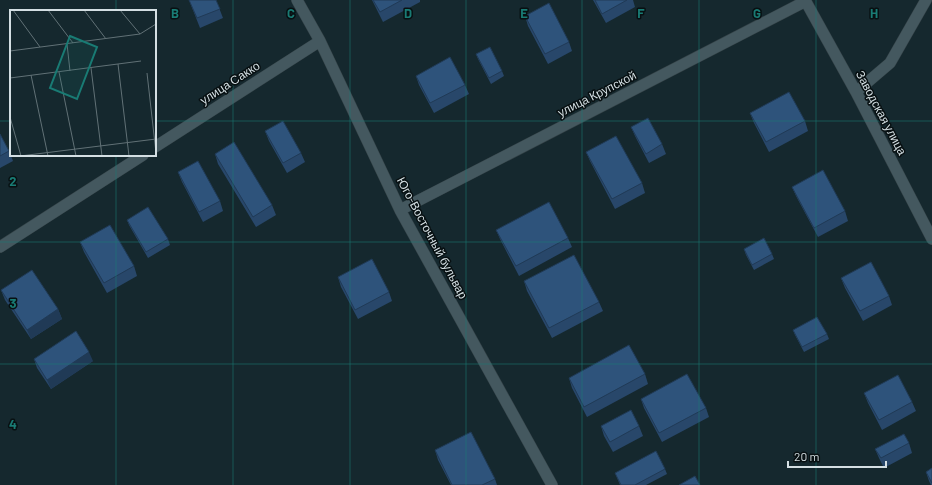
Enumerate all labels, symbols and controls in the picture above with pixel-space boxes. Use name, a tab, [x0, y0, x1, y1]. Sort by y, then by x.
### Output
text: B	[171, 5, 179, 21]
text: C	[287, 5, 295, 21]
text: D	[404, 5, 412, 21]
text: E	[520, 5, 528, 21]
text: F	[637, 5, 645, 21]
text: G	[753, 5, 761, 21]
text: H	[870, 5, 878, 21]
inset map	[10, 10, 156, 156]
street label: улица Сакко	[197, 58, 263, 107]
street label: улица Крупской	[555, 67, 639, 120]
street label: Заводская улица	[853, 68, 910, 158]
text: 2	[9, 173, 17, 189]
street label: Юго-Восточный бульвар	[394, 174, 471, 302]
text: 3	[9, 295, 17, 311]
text: 4	[9, 416, 17, 432]
scale bar	[788, 443, 886, 469]
text: 20 m	[794, 449, 820, 463]

